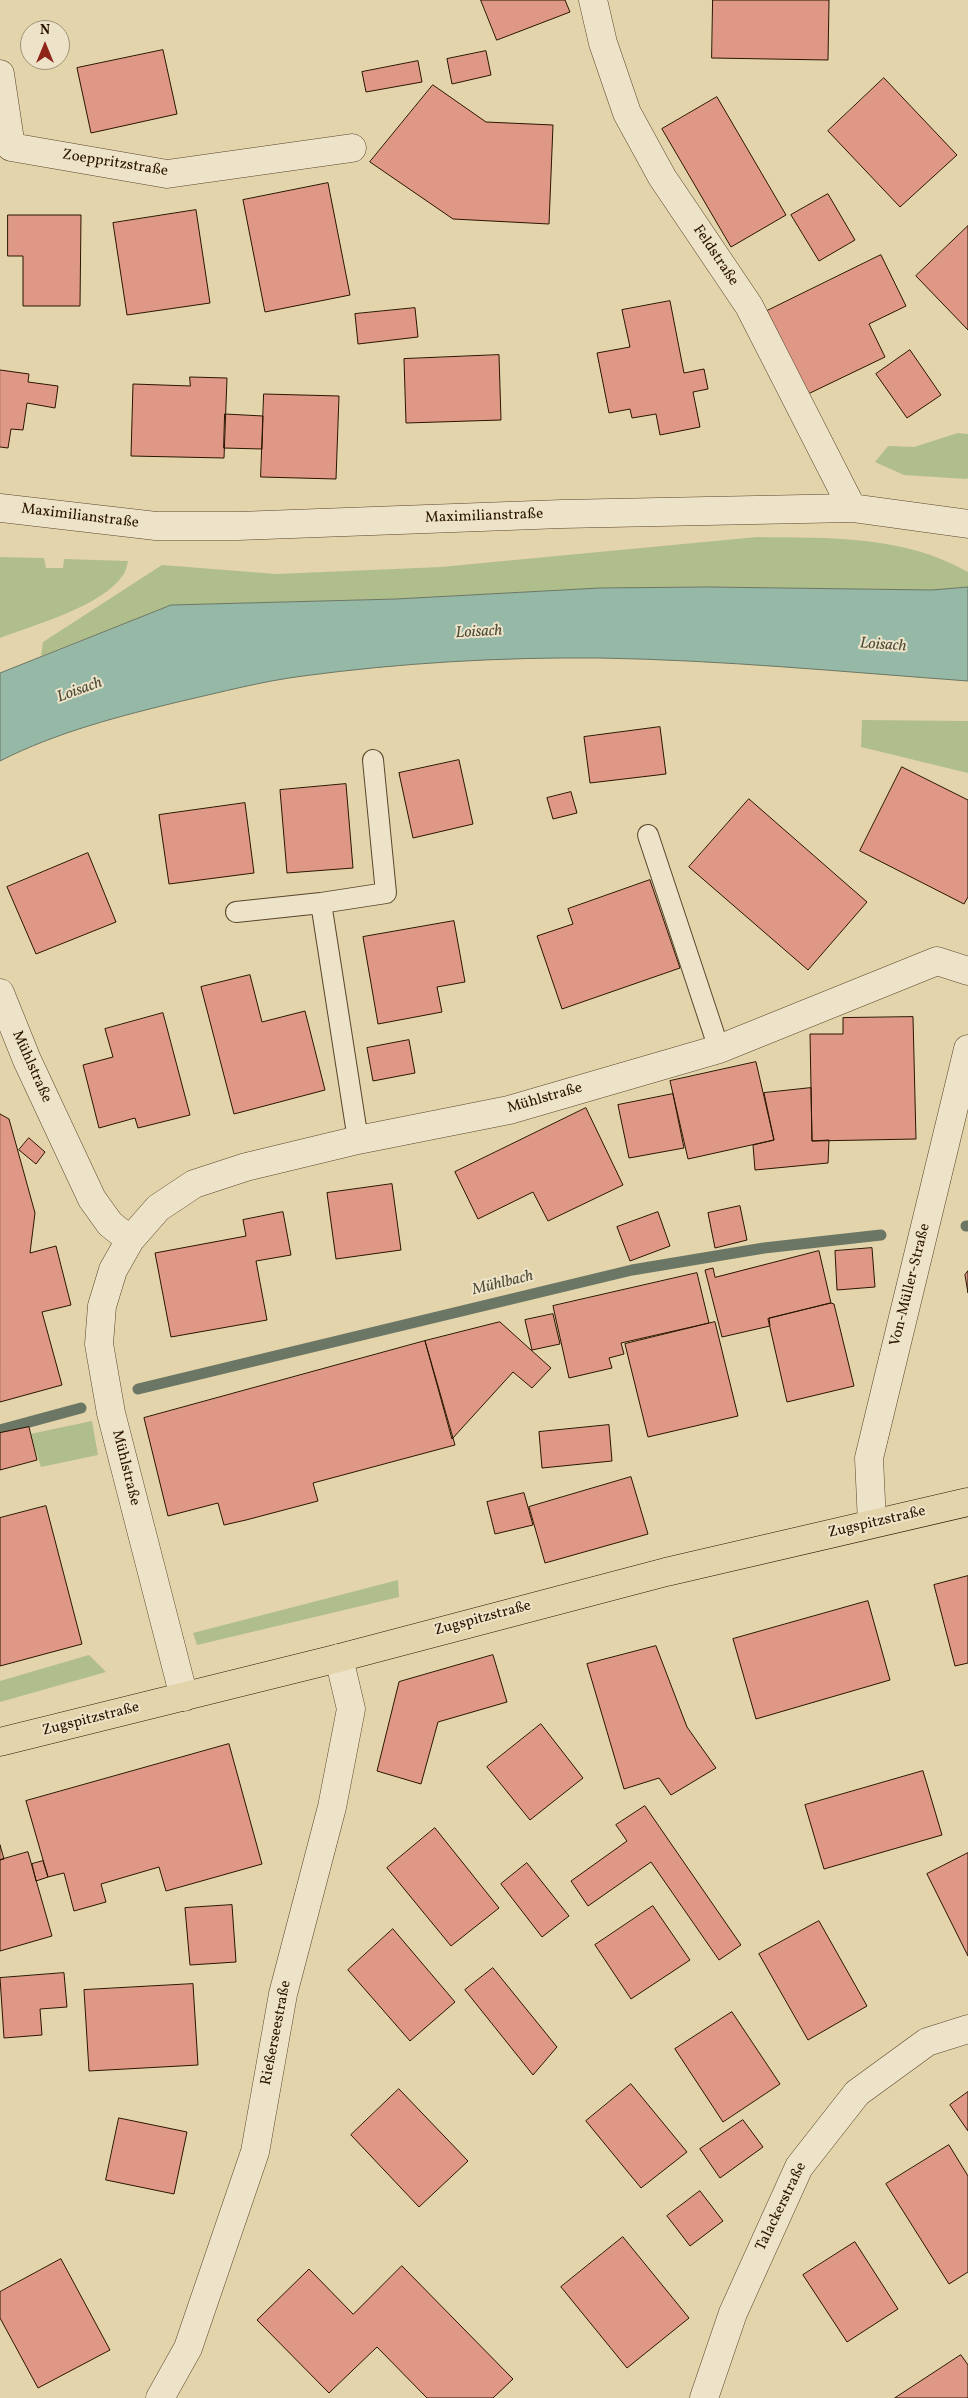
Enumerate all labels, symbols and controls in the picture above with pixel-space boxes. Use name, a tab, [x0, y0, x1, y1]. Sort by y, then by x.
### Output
north arrow	[20, 20, 70, 70]
text: N	[40, 21, 50, 40]
street label: Zoeppritzstraße	[61, 147, 169, 181]
street label: Feldstraße	[688, 222, 742, 290]
street label: Maximilianstraße	[20, 501, 140, 533]
street label: Maximilianstraße	[425, 506, 543, 528]
water label: Loisach	[455, 622, 503, 644]
water label: Loisach	[859, 635, 907, 657]
water label: Loisach	[55, 674, 105, 708]
street label: Mühlstraße	[7, 1028, 55, 1106]
street label: Mühlstraße	[505, 1080, 585, 1118]
street label: Von-Müller-Straße	[887, 1222, 935, 1348]
water label: Mühlbach	[471, 1267, 535, 1301]
street label: Mühlstraße	[107, 1428, 143, 1508]
street label: Zugspitzstraße	[827, 1503, 927, 1543]
street label: Zugspitzstraße	[433, 1597, 533, 1641]
street label: Zugspitzstraße	[41, 1699, 141, 1741]
street label: Rießerseestraße	[258, 1979, 296, 2087]
street label: Talackerstraße	[753, 2160, 811, 2254]

